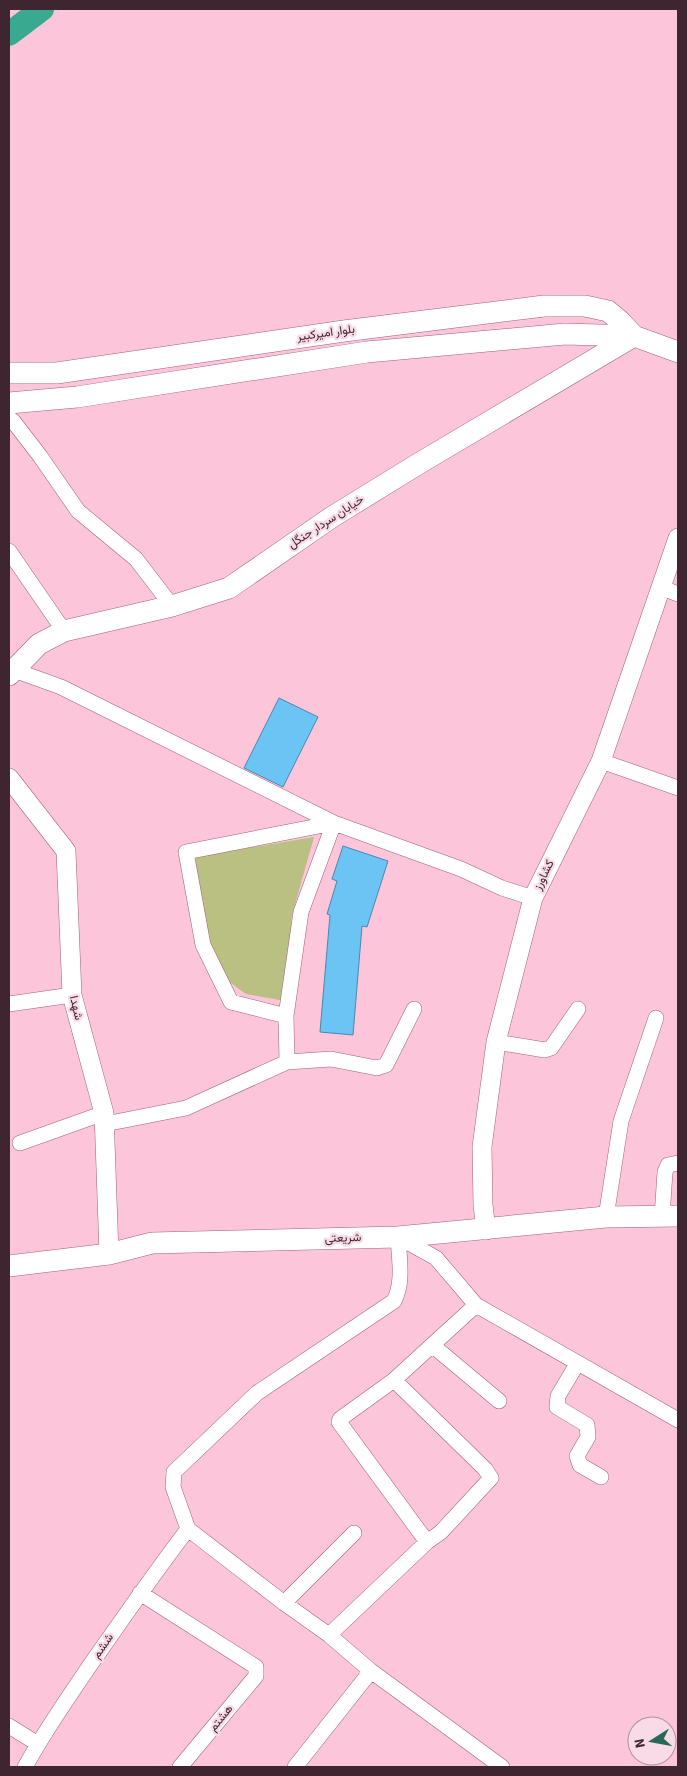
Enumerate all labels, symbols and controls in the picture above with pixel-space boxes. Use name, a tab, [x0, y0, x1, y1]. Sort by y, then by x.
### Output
street label: بلوار امیرکبیر	[295, 321, 356, 346]
street label: خیابان سردار جنگل	[285, 491, 367, 553]
street label: کشاورز	[529, 857, 559, 894]
street label: شهدا	[65, 994, 87, 1022]
street label: شریعتی	[324, 1229, 362, 1247]
street label: ششم	[88, 1630, 118, 1662]
street label: هشتم	[205, 1701, 237, 1735]
north arrow	[627, 1716, 677, 1766]
text: N	[630, 1737, 651, 1750]

